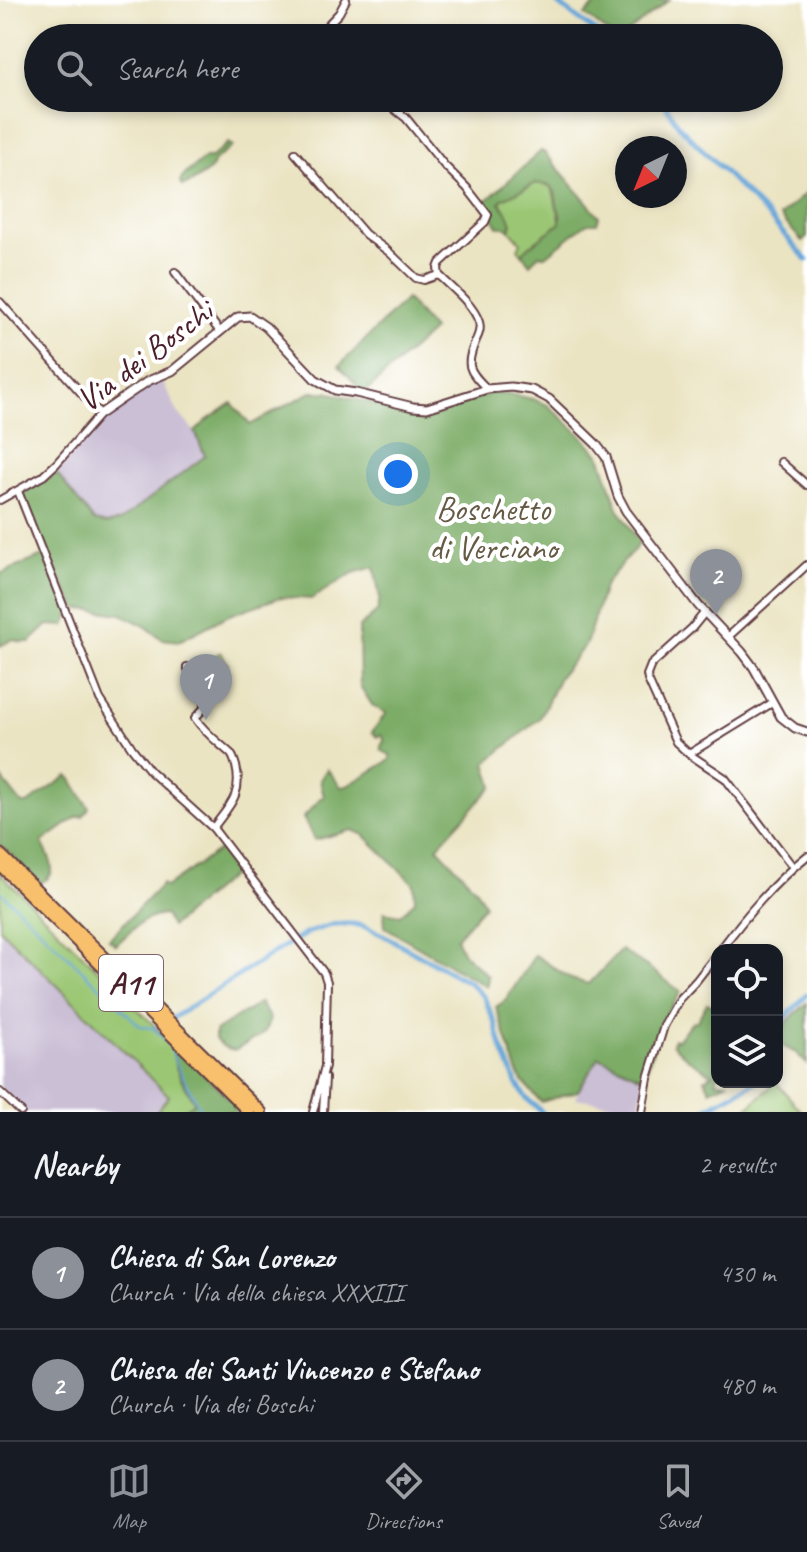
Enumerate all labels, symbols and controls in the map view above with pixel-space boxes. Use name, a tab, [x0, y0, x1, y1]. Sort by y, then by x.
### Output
search box	[24, 24, 783, 112]
icon: search	[52, 46, 96, 90]
text: Search here	[116, 49, 238, 87]
north arrow	[615, 136, 687, 208]
street label: Via dei Boschi	[67, 287, 225, 421]
your location	[378, 454, 418, 494]
park label: Boschetto di Verciano	[429, 487, 561, 569]
pin: 2	[690, 549, 742, 615]
pin: 1	[180, 654, 232, 720]
map controls	[711, 944, 783, 1088]
button: locate	[711, 944, 783, 1016]
road number: A11	[99, 955, 163, 1011]
button: layers	[711, 1016, 783, 1088]
text: Nearby	[32, 1143, 118, 1186]
text: 2 results	[699, 1148, 775, 1181]
text: Chiesa di San Lorenzo	[108, 1238, 335, 1276]
text: 1	[52, 1257, 64, 1290]
text: 430 m	[719, 1257, 775, 1290]
text: Church · Via della chiesa XXXIII	[108, 1276, 403, 1309]
text: Chiesa dei Santi Vincenzo e Stefano	[108, 1350, 479, 1388]
text: 2	[52, 1369, 64, 1402]
text: 480 m	[719, 1369, 775, 1402]
text: Church · Via dei Boschi	[108, 1388, 313, 1421]
tab: Map	[107, 1459, 151, 1535]
tab: Directions	[365, 1459, 442, 1535]
tab: Saved	[656, 1459, 700, 1535]

